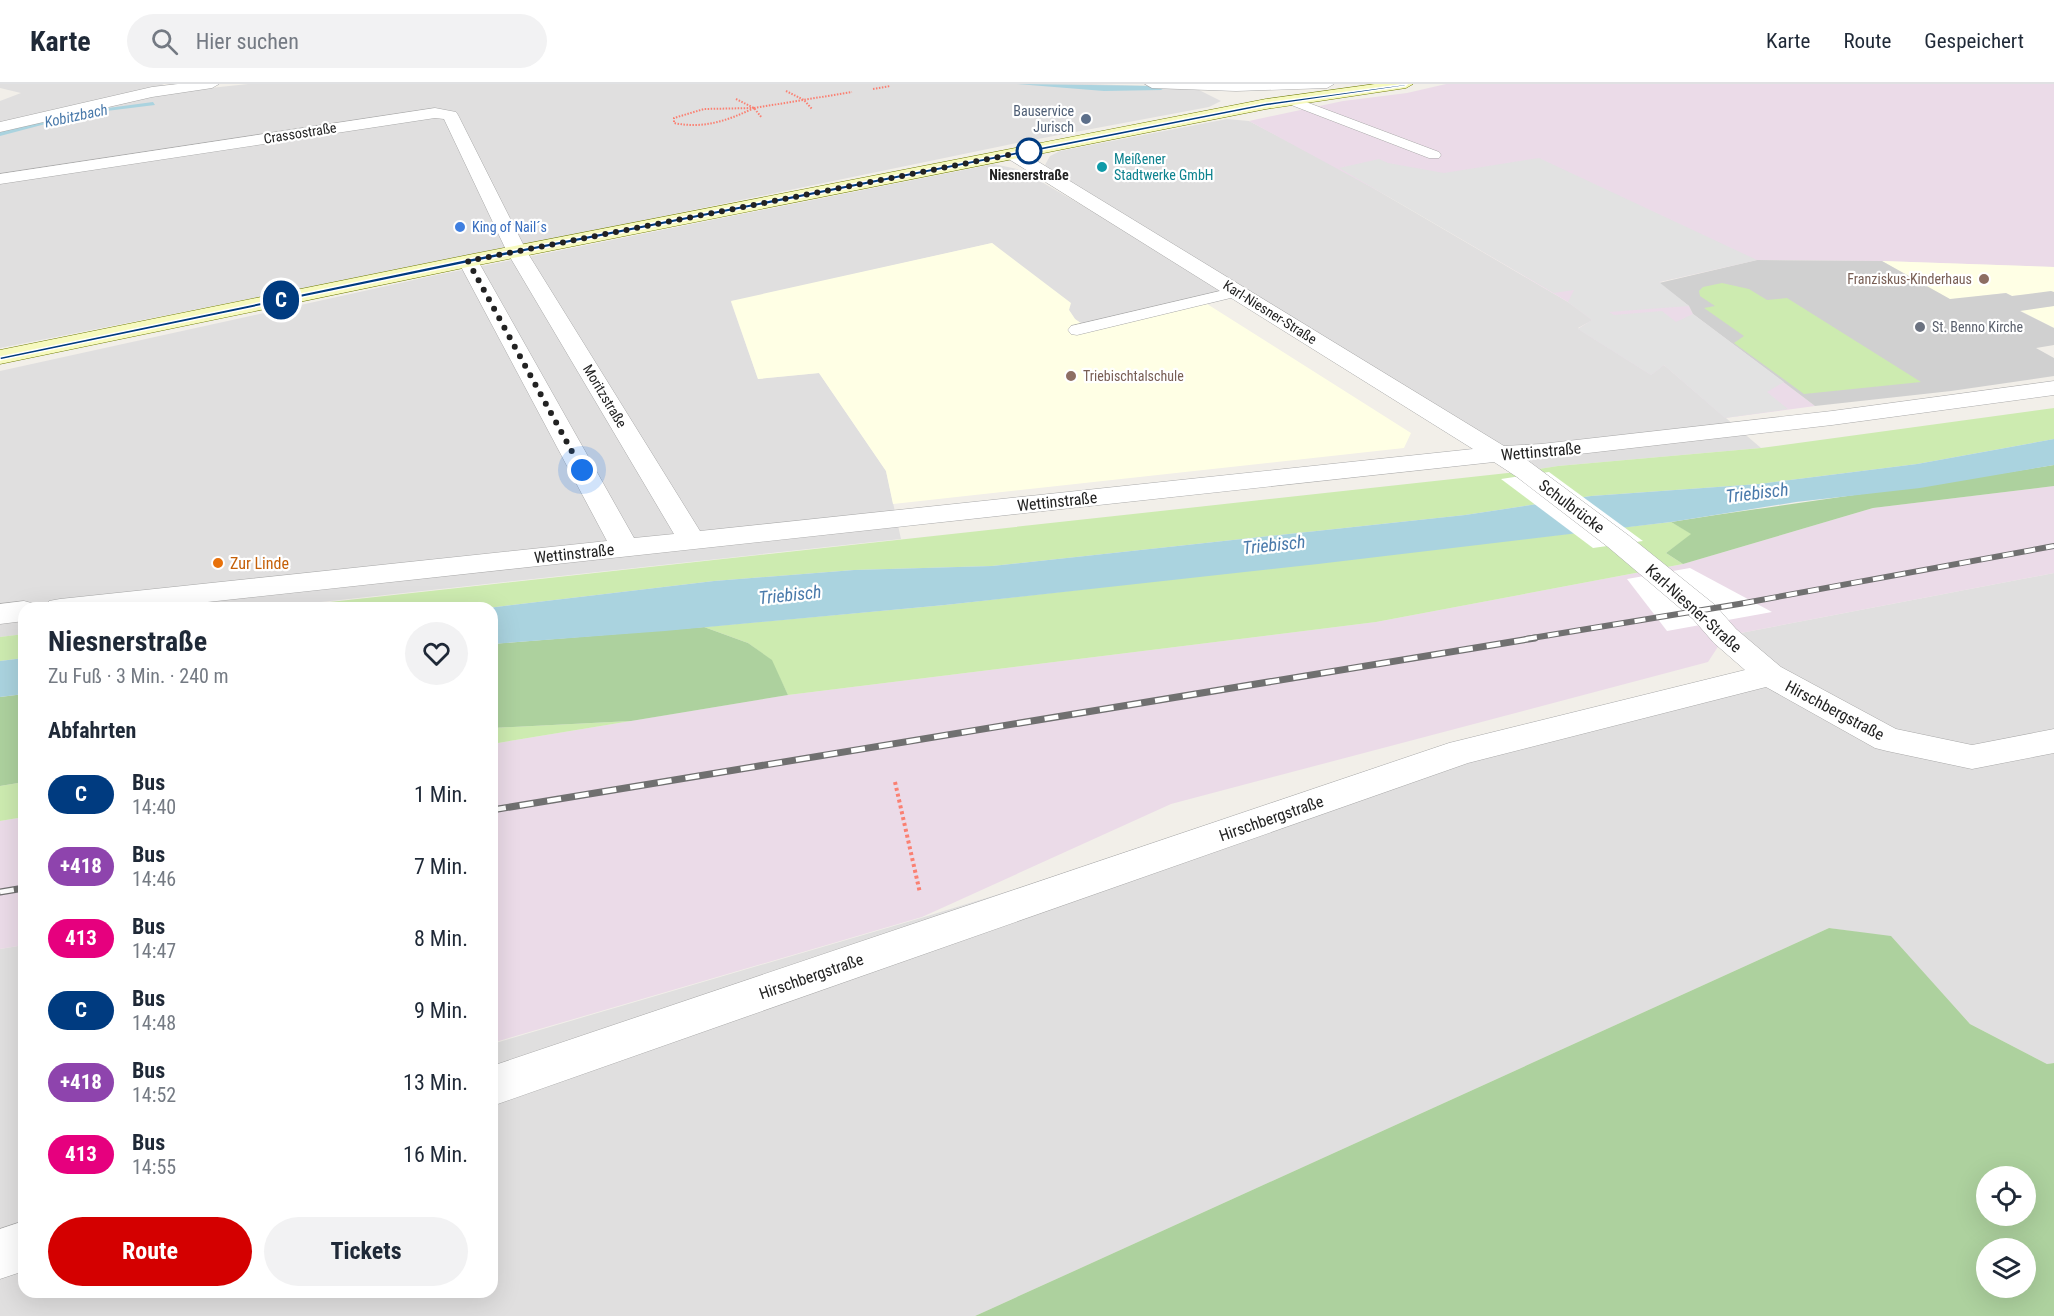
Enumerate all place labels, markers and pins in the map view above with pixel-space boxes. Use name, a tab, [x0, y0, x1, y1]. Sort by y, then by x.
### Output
place label: Bauservice Jurisch	[1013, 103, 1074, 135]
marker: Bauservice Jurisch	[1079, 112, 1093, 126]
marker: Niesnerstraße	[1016, 138, 1042, 164]
place label: Meißener Stadtwerke GmbH	[1114, 151, 1213, 183]
marker: Meißener Stadtwerke GmbH	[1095, 160, 1109, 174]
place label: Niesnerstraße	[989, 167, 1069, 183]
place label: King of Nail´s	[472, 219, 547, 235]
marker: King of Nail´s	[453, 220, 467, 234]
place label: Franziskus-Kinderhaus	[1847, 271, 1972, 287]
marker: Franziskus-Kinderhaus	[1977, 272, 1991, 286]
place label: St. Benno Kirche	[1932, 319, 2024, 335]
marker: St. Benno Kirche	[1913, 320, 1927, 334]
place label: Triebischtalschule	[1083, 368, 1184, 384]
marker: Triebischtalschule	[1064, 369, 1078, 383]
place label: Zur Linde	[230, 554, 289, 573]
marker: Zur Linde	[211, 556, 225, 570]

